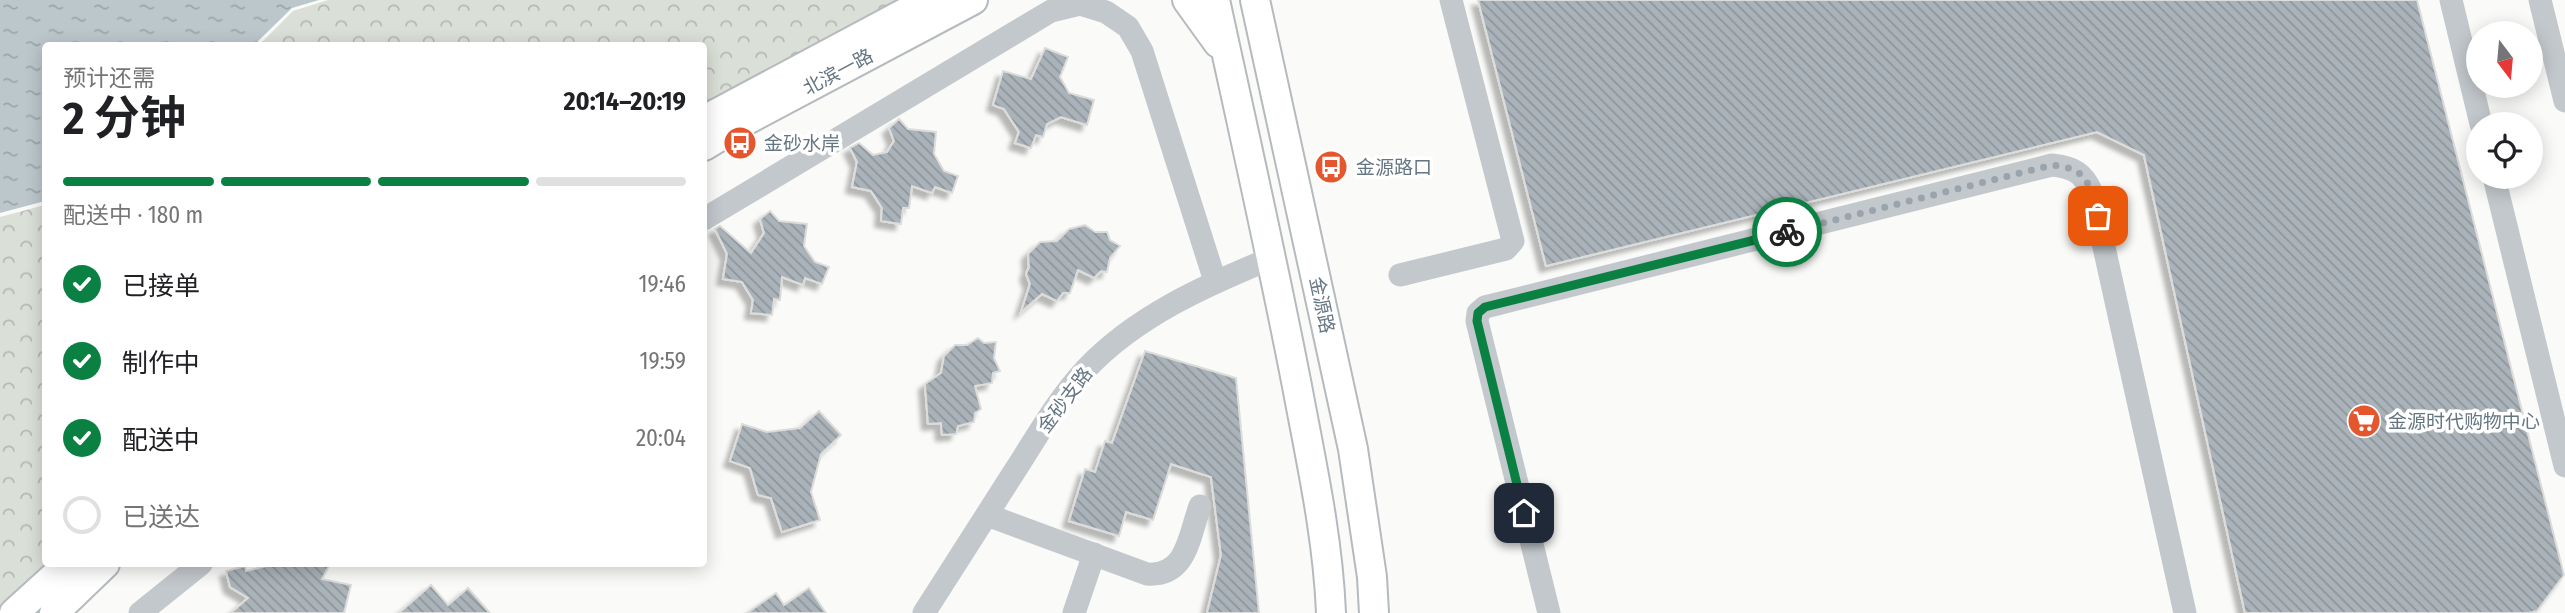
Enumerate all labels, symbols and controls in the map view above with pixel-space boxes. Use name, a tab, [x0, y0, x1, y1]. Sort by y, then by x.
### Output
north arrow	[2466, 21, 2543, 98]
map controls	[2466, 21, 2543, 189]
street label: 北滨一路	[799, 44, 877, 100]
text: 预计还需	[63, 64, 155, 92]
text: 20:14–20:19	[563, 86, 686, 117]
text: 2 分钟	[63, 91, 186, 146]
button: locate	[2466, 112, 2543, 189]
bus stop icon: 金砂水岸	[721, 124, 759, 162]
place label: 金砂水岸	[764, 132, 840, 155]
bus stop icon: 金源路口	[1312, 148, 1350, 186]
place label: 金源路口	[1356, 156, 1432, 179]
pin	[2068, 186, 2128, 246]
courier	[1752, 197, 1822, 267]
icon: bag	[2079, 197, 2117, 235]
text: 配送中 · 180 m	[63, 201, 203, 229]
icon: bike	[1768, 213, 1806, 251]
icon: check	[63, 265, 101, 303]
text: 19:46	[639, 270, 686, 298]
text: 已接单	[122, 271, 200, 302]
street label: 金源路	[1305, 275, 1339, 335]
icon: check	[63, 342, 101, 380]
text: 19:59	[639, 347, 686, 375]
text: 制作中	[122, 348, 200, 379]
street label: 金砂支路	[1033, 363, 1097, 437]
supermarket icon: 金源时代购物中心	[2345, 402, 2383, 440]
place label: 金源时代购物中心	[2388, 410, 2540, 433]
icon: check	[63, 419, 101, 457]
text: 20:04	[636, 424, 686, 452]
text: 配送中	[122, 425, 200, 456]
pin	[1494, 483, 1554, 543]
icon: home	[1505, 494, 1543, 532]
text: 已送达	[122, 502, 200, 533]

